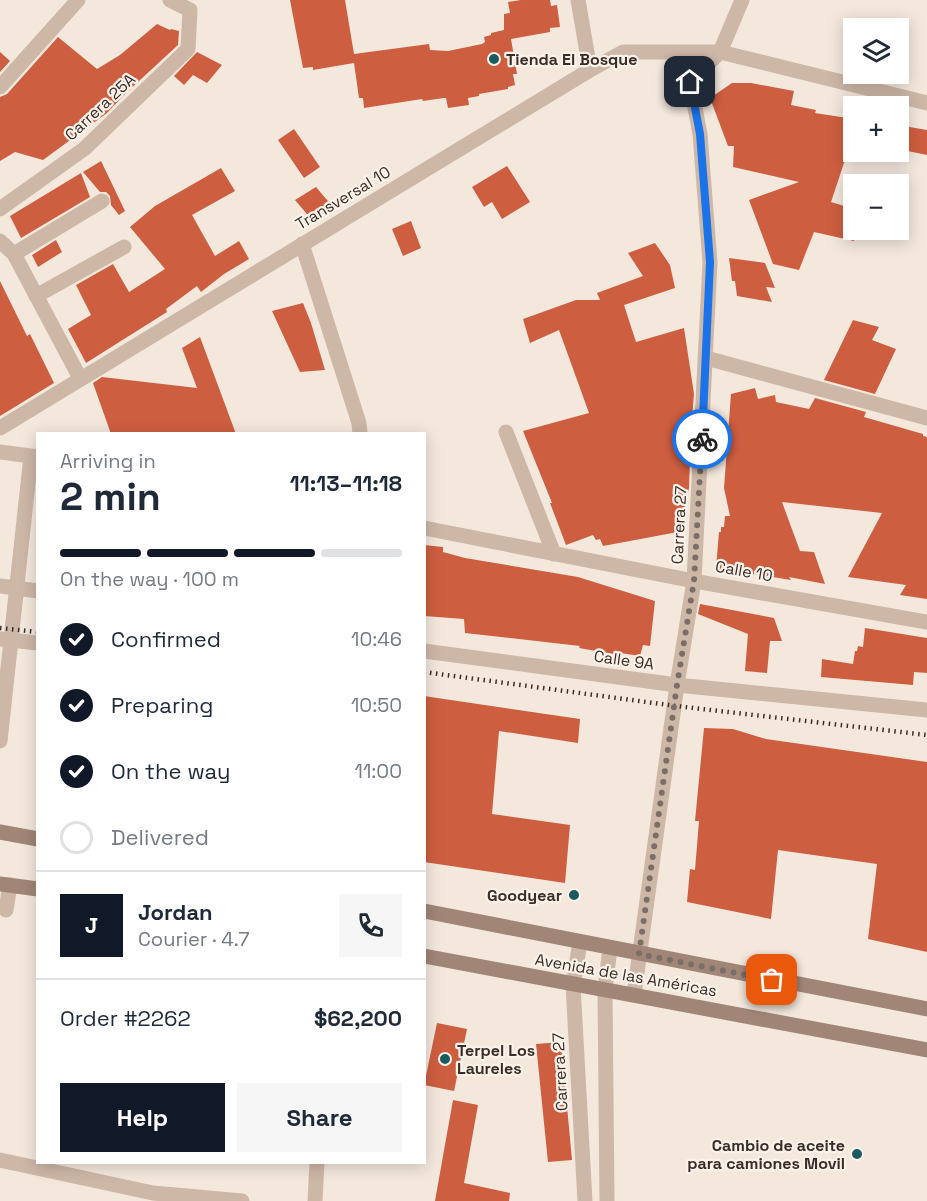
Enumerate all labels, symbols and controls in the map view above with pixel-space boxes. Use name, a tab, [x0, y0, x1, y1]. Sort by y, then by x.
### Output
map controls	[843, 18, 909, 240]
button: layers	[843, 18, 909, 84]
place label: Tienda El Bosque	[506, 49, 637, 70]
marker: Tienda El Bosque	[487, 52, 501, 66]
pin	[664, 56, 715, 107]
icon: home	[673, 65, 706, 98]
street label: Carrera 25A	[60, 69, 140, 145]
button: +	[843, 96, 909, 162]
street label: Transversal 10	[292, 161, 394, 235]
button: −	[843, 174, 909, 240]
courier	[672, 409, 732, 469]
icon: bike	[686, 423, 719, 456]
text: Arriving in	[60, 448, 156, 474]
text: 11:13–11:18	[290, 469, 402, 497]
text: 2 min	[60, 472, 161, 521]
street label: Carrera 27	[666, 485, 692, 565]
street label: Calle 10	[714, 556, 774, 586]
text: On the way · 100 m	[60, 566, 239, 592]
icon: check	[60, 623, 93, 656]
text: Confirmed	[111, 625, 221, 653]
text: 10:46	[351, 626, 402, 652]
street label: Calle 9A	[592, 645, 656, 675]
icon: check	[60, 689, 93, 722]
text: Preparing	[111, 691, 213, 719]
text: 10:50	[351, 692, 402, 718]
icon: check	[60, 755, 93, 788]
text: On the way	[111, 757, 230, 785]
text: 11:00	[355, 758, 402, 784]
text: Delivered	[111, 823, 209, 851]
place label: Goodyear	[487, 885, 562, 906]
marker: Goodyear	[567, 888, 581, 902]
button: phone	[339, 894, 402, 957]
text: Jordan	[138, 898, 213, 926]
text: J	[85, 911, 98, 939]
text: Courier · 4.7	[138, 926, 249, 952]
street label: Avenida de las Américas	[533, 949, 719, 1001]
pin	[746, 954, 797, 1005]
icon: bag	[755, 963, 788, 996]
text: Order #2262	[60, 1004, 191, 1032]
text: $62,200	[314, 1004, 402, 1032]
street label: Carrera 27	[547, 1032, 573, 1112]
place label: Terpel Los Laureles	[457, 1040, 535, 1079]
marker: Terpel Los Laureles	[438, 1052, 452, 1066]
button: Help	[60, 1083, 225, 1152]
button: Share	[237, 1083, 402, 1152]
place label: Cambio de aceite para camiones Movil	[687, 1135, 845, 1174]
marker: Cambio de aceite para camiones Movil	[850, 1147, 864, 1161]

